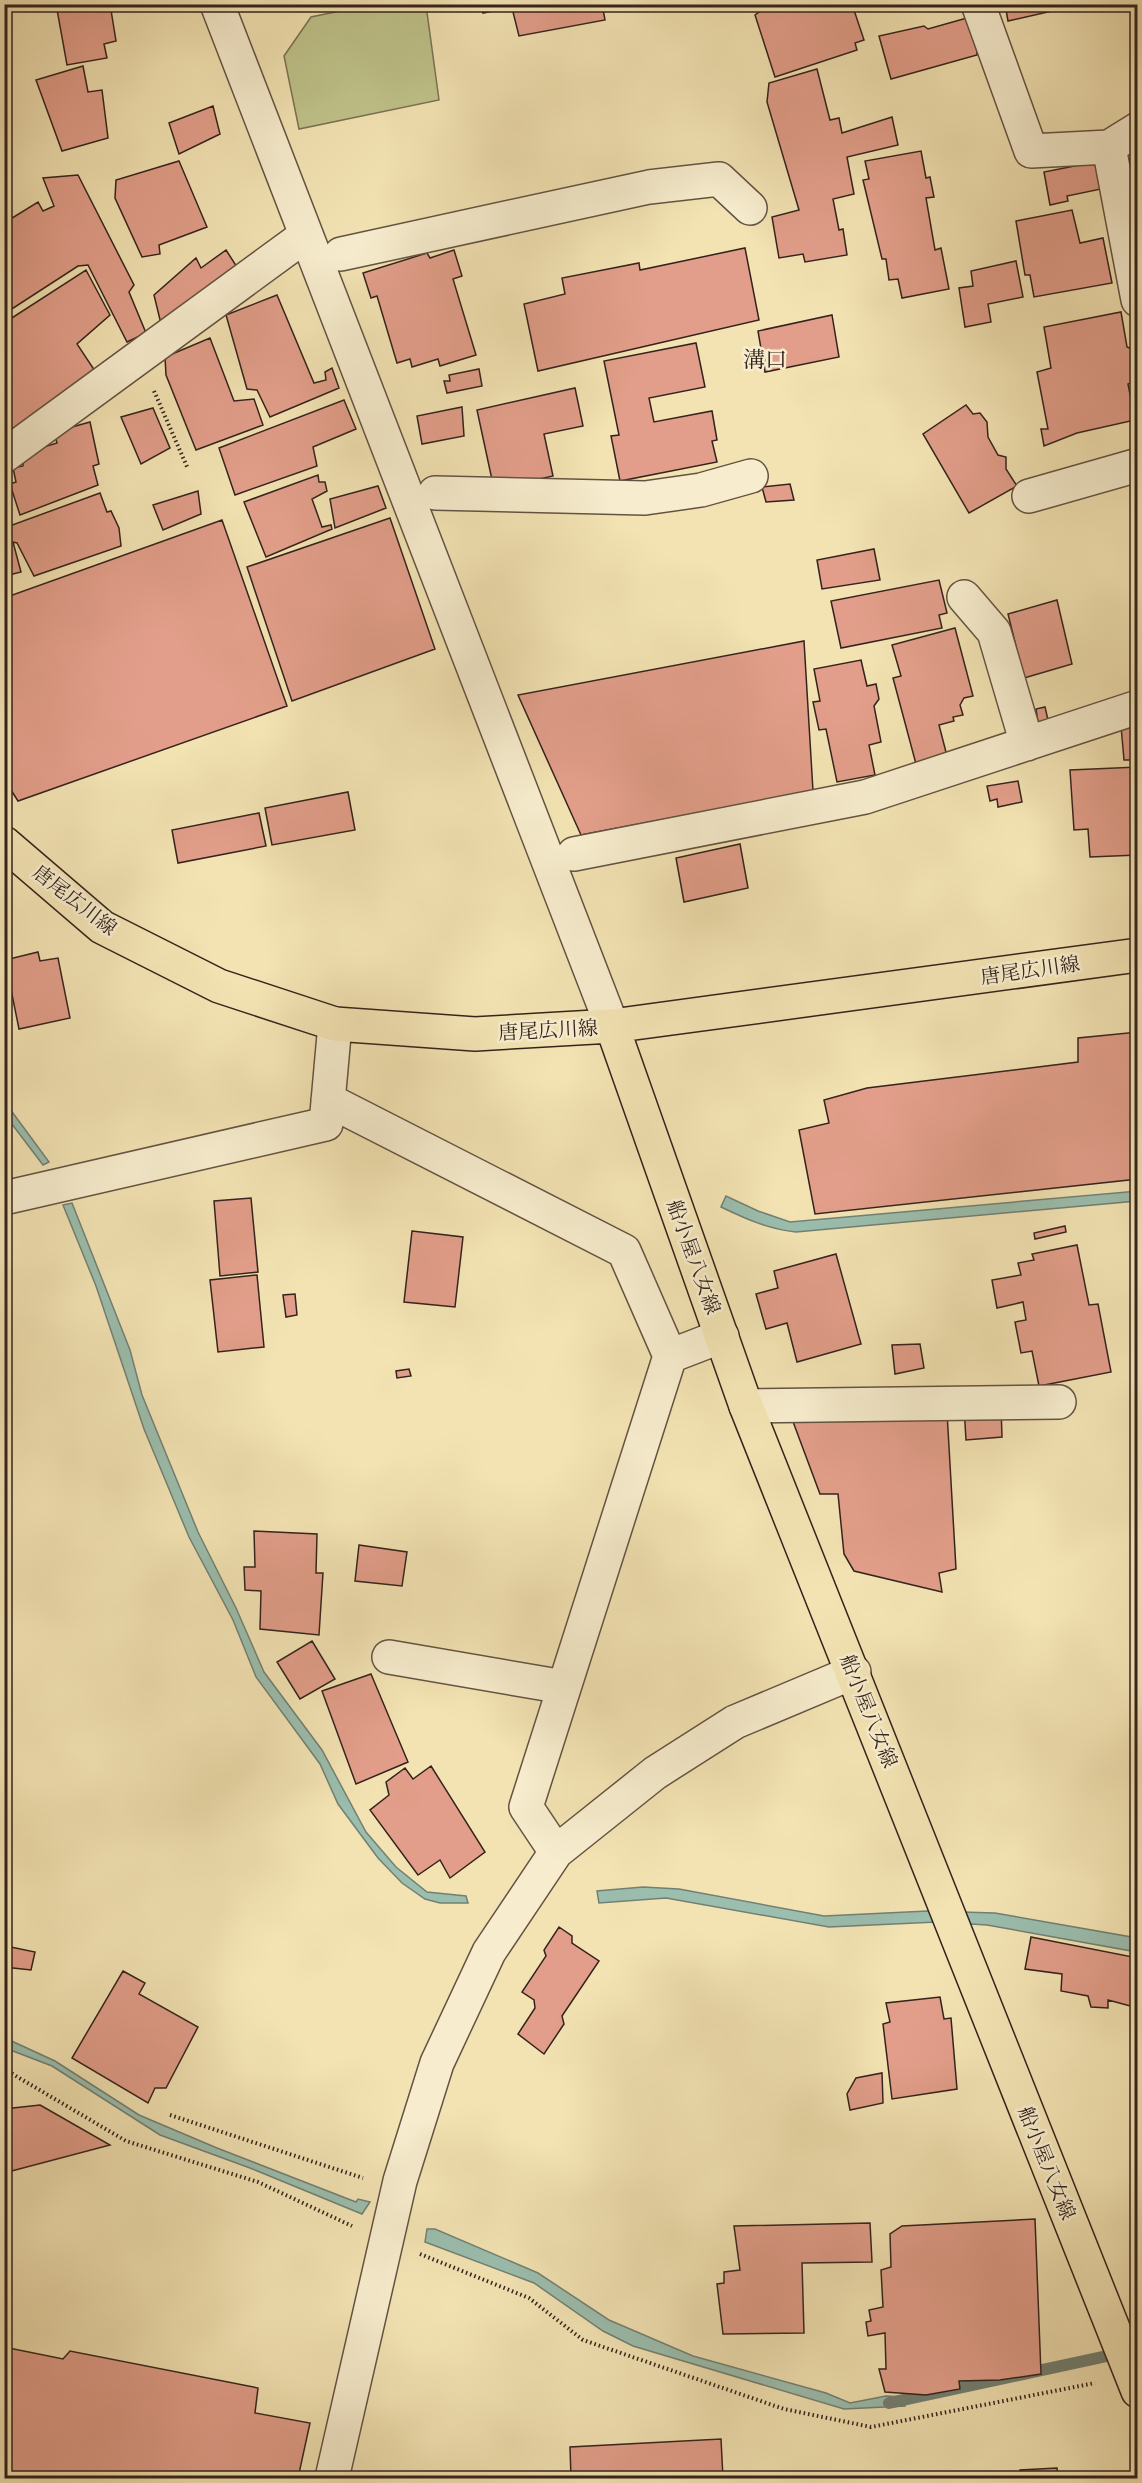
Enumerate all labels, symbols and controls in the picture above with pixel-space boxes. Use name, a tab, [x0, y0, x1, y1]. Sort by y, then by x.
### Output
district label: 溝口	[743, 346, 787, 374]
street label: 唐尾広川線	[28, 860, 122, 941]
street label: 唐尾広川線	[979, 951, 1081, 990]
street label: 唐尾広川線	[497, 1015, 599, 1046]
street label: 船小屋八女線	[661, 1197, 726, 1318]
street label: 船小屋八女線	[834, 1651, 903, 1772]
street label: 船小屋八女線	[1012, 2103, 1081, 2224]

